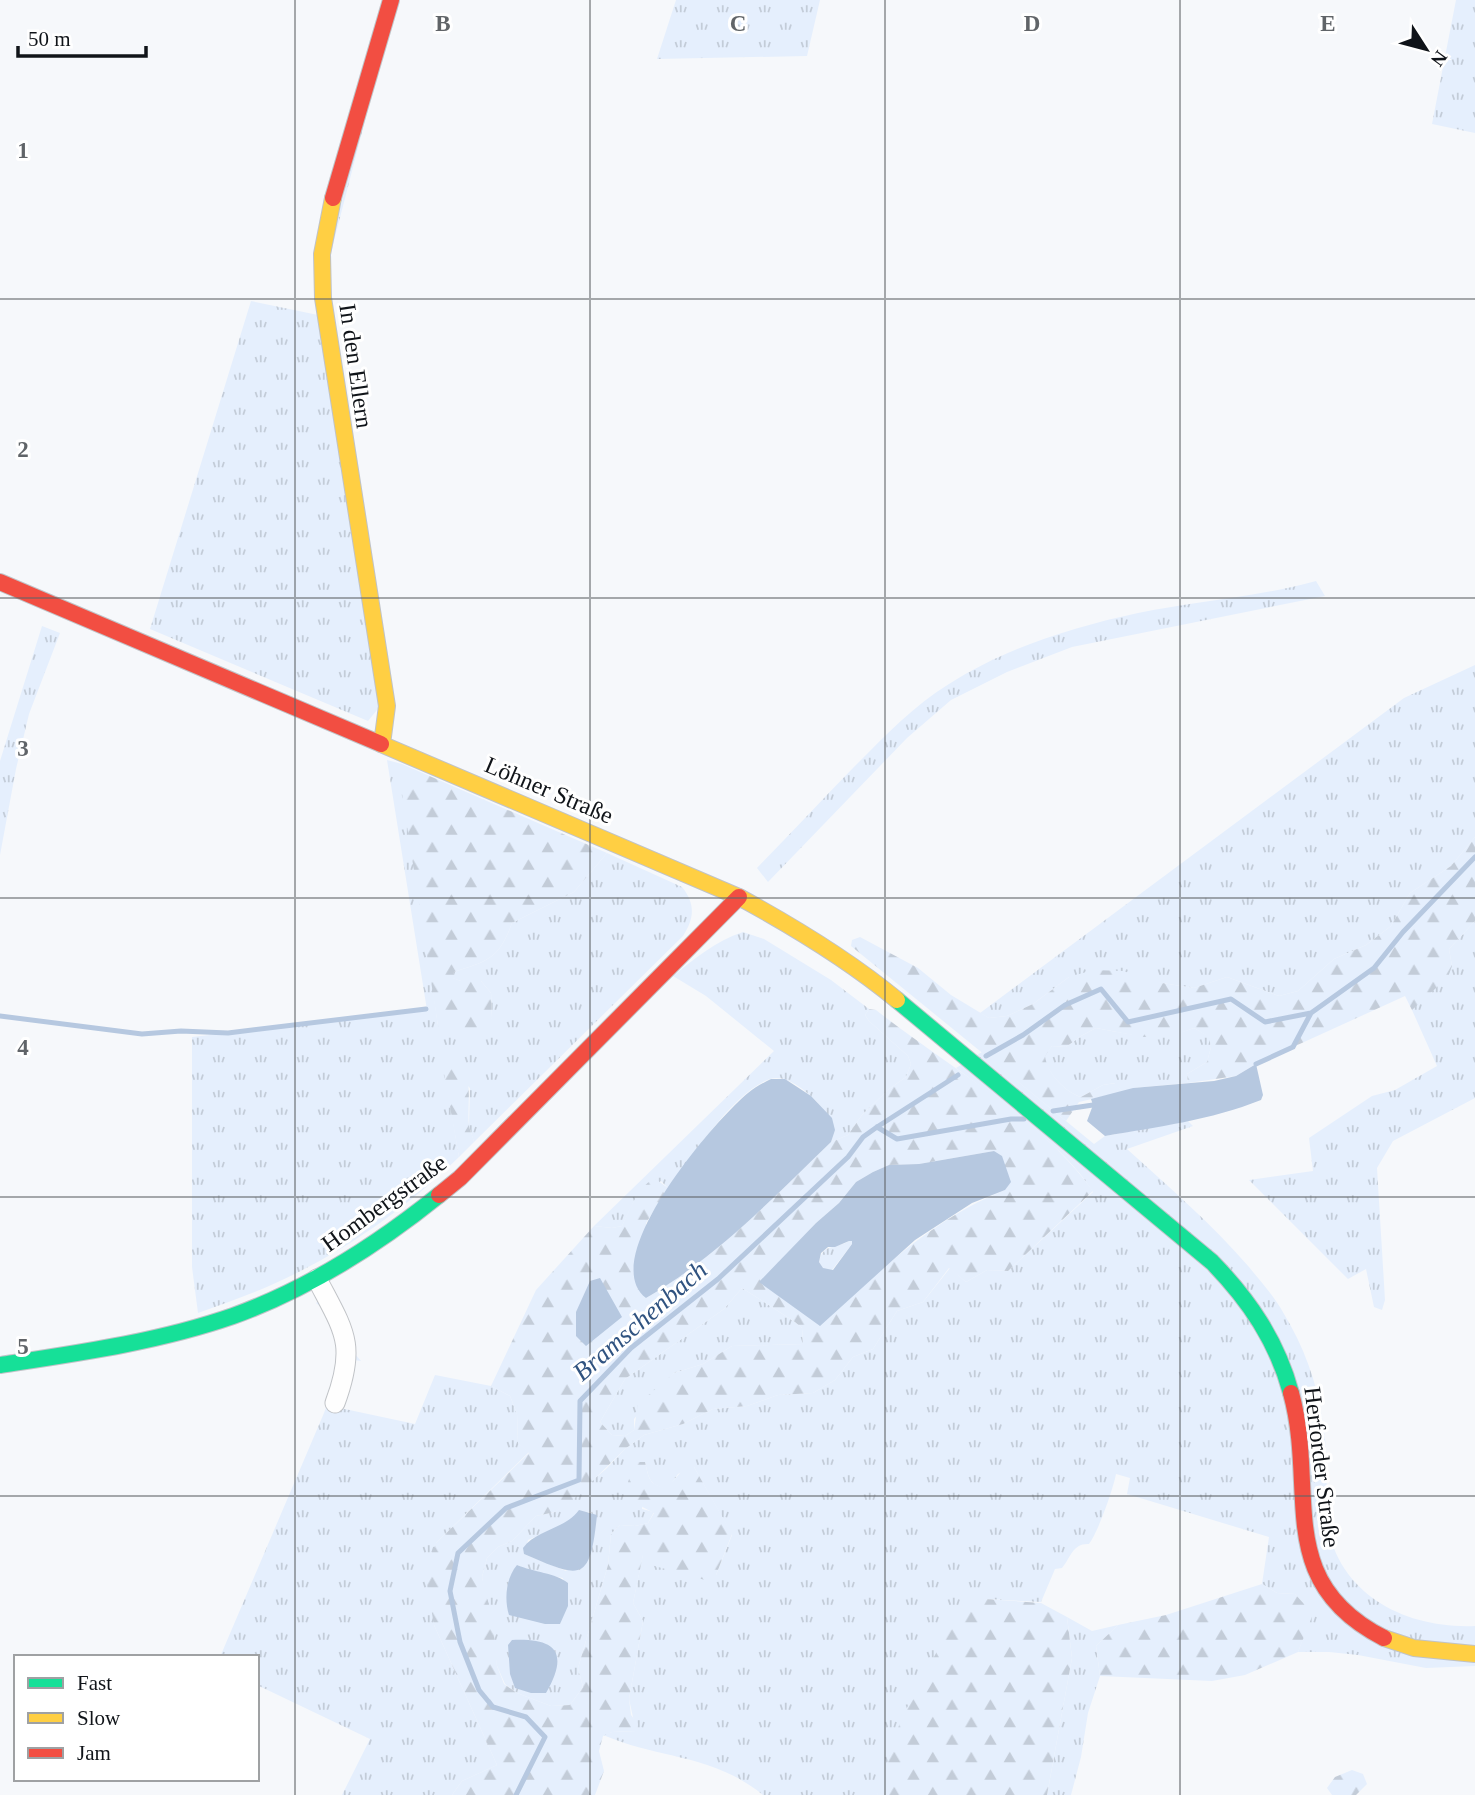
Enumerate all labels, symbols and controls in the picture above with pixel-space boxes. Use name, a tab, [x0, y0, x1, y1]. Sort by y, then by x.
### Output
text: B	[435, 11, 451, 36]
text: C	[730, 11, 746, 36]
text: D	[1024, 11, 1040, 36]
text: E	[1320, 11, 1336, 36]
scale bar	[18, 14, 145, 58]
north arrow	[1391, 14, 1461, 84]
text: 50 m	[28, 27, 71, 51]
text: N	[1427, 47, 1452, 71]
text: 1	[17, 138, 29, 163]
street label: In den Ellern	[334, 302, 378, 430]
text: 2	[17, 437, 29, 462]
text: 3	[17, 736, 29, 761]
street label: Löhner Straße	[481, 751, 617, 829]
text: 4	[17, 1035, 29, 1060]
street label: Hombergstraße	[317, 1149, 451, 1257]
water label: Bramschenbach	[567, 1255, 713, 1387]
text: 5	[17, 1334, 29, 1359]
street label: Herforder Straße	[1299, 1385, 1345, 1549]
legend	[14, 1655, 259, 1781]
text: Fast	[77, 1671, 112, 1695]
text: Slow	[77, 1706, 121, 1730]
text: Jam	[77, 1741, 111, 1765]

